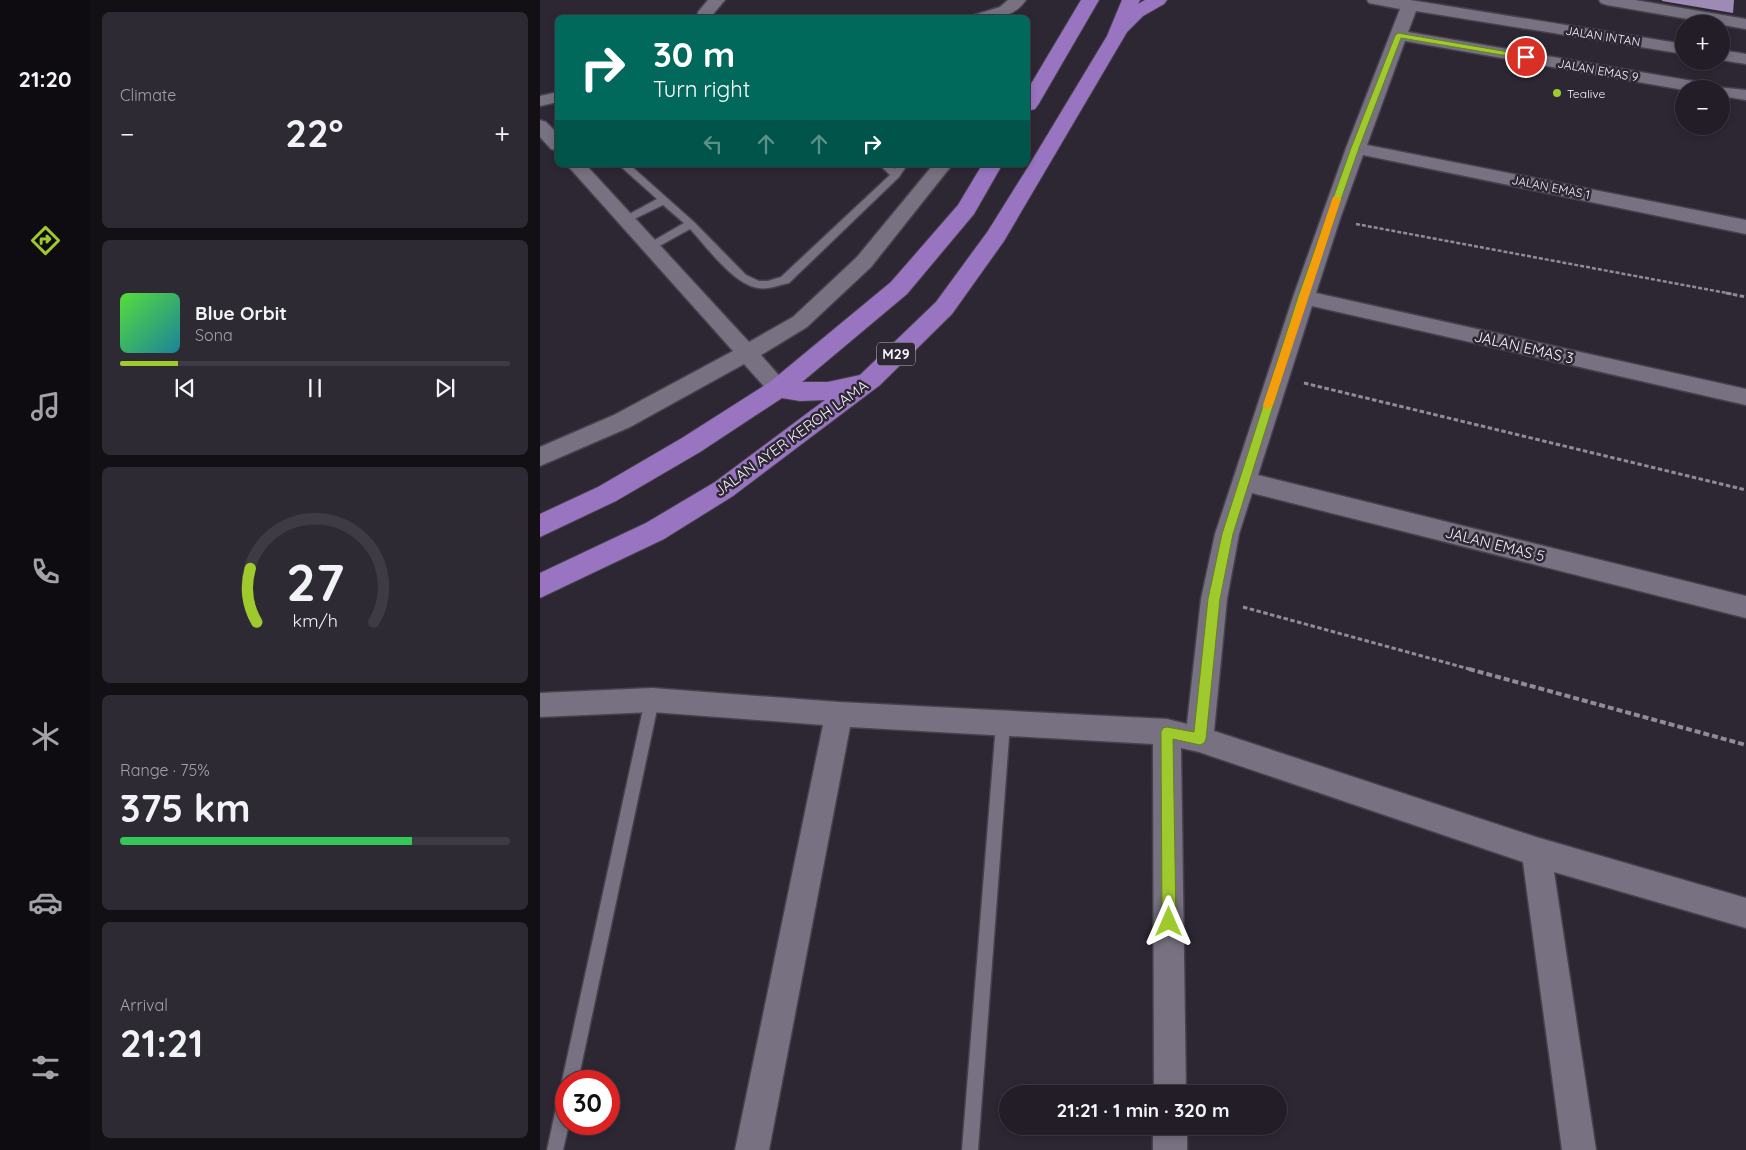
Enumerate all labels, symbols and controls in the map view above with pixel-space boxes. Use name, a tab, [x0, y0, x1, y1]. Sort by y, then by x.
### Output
map controls	[1675, 15, 1730, 135]
button: +	[1675, 15, 1730, 70]
street label: JALAN INTAN	[1565, 23, 1641, 49]
text: 30 m	[653, 32, 735, 76]
icon: right	[570, 35, 635, 100]
pin	[1505, 36, 1547, 78]
icon: arrive	[1512, 43, 1540, 71]
street label: JALAN EMAS 9	[1556, 56, 1640, 85]
text: 21:20	[18, 65, 72, 93]
text: Turn right	[653, 75, 750, 103]
button: −	[1675, 80, 1730, 135]
text: Climate	[120, 85, 176, 105]
place label: Tealive	[1567, 86, 1606, 101]
marker: Tealive	[1551, 87, 1563, 99]
text: 22°	[285, 109, 343, 157]
text: −	[120, 116, 135, 151]
text: +	[494, 116, 510, 151]
icon: left	[699, 130, 727, 158]
icon: ahead	[752, 130, 780, 158]
icon: ahead	[805, 130, 833, 158]
icon: right	[858, 130, 886, 158]
street label: JALAN EMAS 1	[1511, 172, 1591, 202]
icon: directions	[28, 223, 63, 258]
text: Blue Orbit	[195, 301, 287, 325]
text: Sona	[195, 325, 233, 345]
street label: JALAN EMAS 3	[1472, 326, 1576, 368]
road number: M29	[877, 342, 915, 366]
icon: previous	[171, 374, 199, 402]
icon: pause	[301, 374, 329, 402]
icon: next	[431, 374, 459, 402]
street label: JALAN AYER KEROH LAMA	[710, 376, 872, 500]
icon: music	[28, 389, 63, 424]
street label: JALAN EMAS 5	[1443, 522, 1547, 566]
text: 27	[286, 549, 344, 614]
icon: phone	[28, 554, 63, 589]
text: km/h	[292, 609, 338, 631]
icon: climate	[28, 719, 63, 754]
text: Range · 75%	[120, 760, 210, 780]
text: 375 km	[120, 784, 250, 832]
icon: car	[28, 885, 63, 920]
position arrow	[1142, 895, 1194, 947]
text: Arrival	[120, 995, 168, 1015]
text: 21:21	[120, 1019, 203, 1067]
icon: filters	[28, 1050, 63, 1085]
speed limit sign: 30	[555, 1070, 620, 1135]
text: 21:21 · 1 min · 320 m	[1057, 1098, 1229, 1122]

